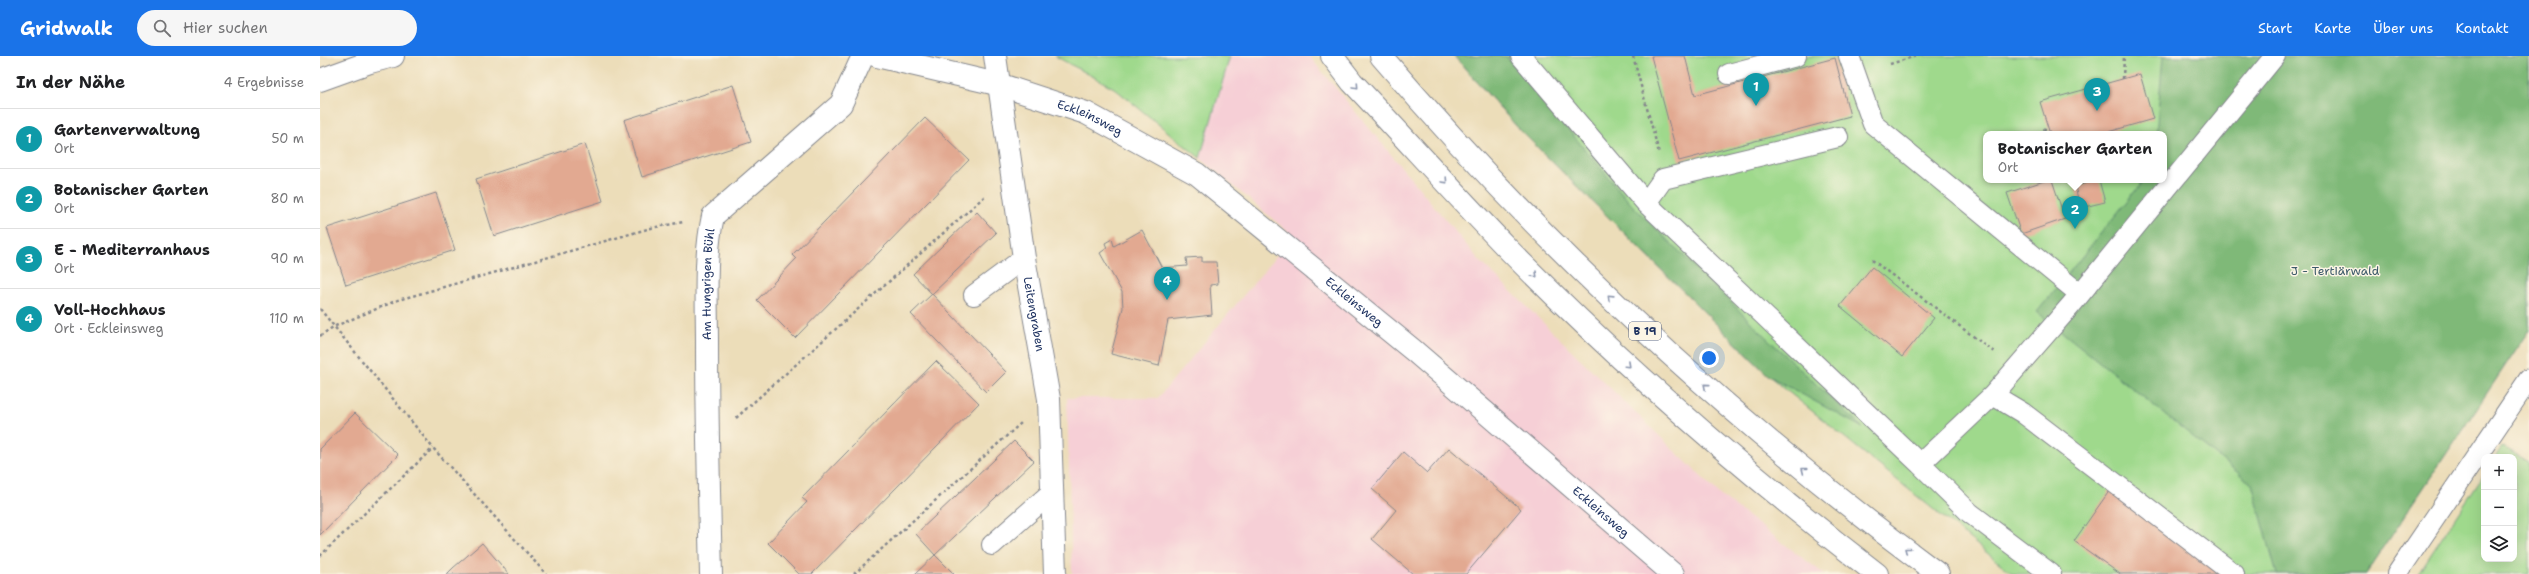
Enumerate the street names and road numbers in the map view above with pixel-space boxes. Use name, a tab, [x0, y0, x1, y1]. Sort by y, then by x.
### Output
street label: Eckleinsweg	[1055, 96, 1125, 139]
street label: Am Hungrigen Bühl	[699, 227, 719, 340]
street label: Eckleinsweg	[1322, 273, 1386, 330]
street label: Leitengraben	[1019, 275, 1048, 353]
road number: B 19	[1629, 322, 1661, 340]
street label: Eckleinsweg	[1569, 483, 1633, 541]

